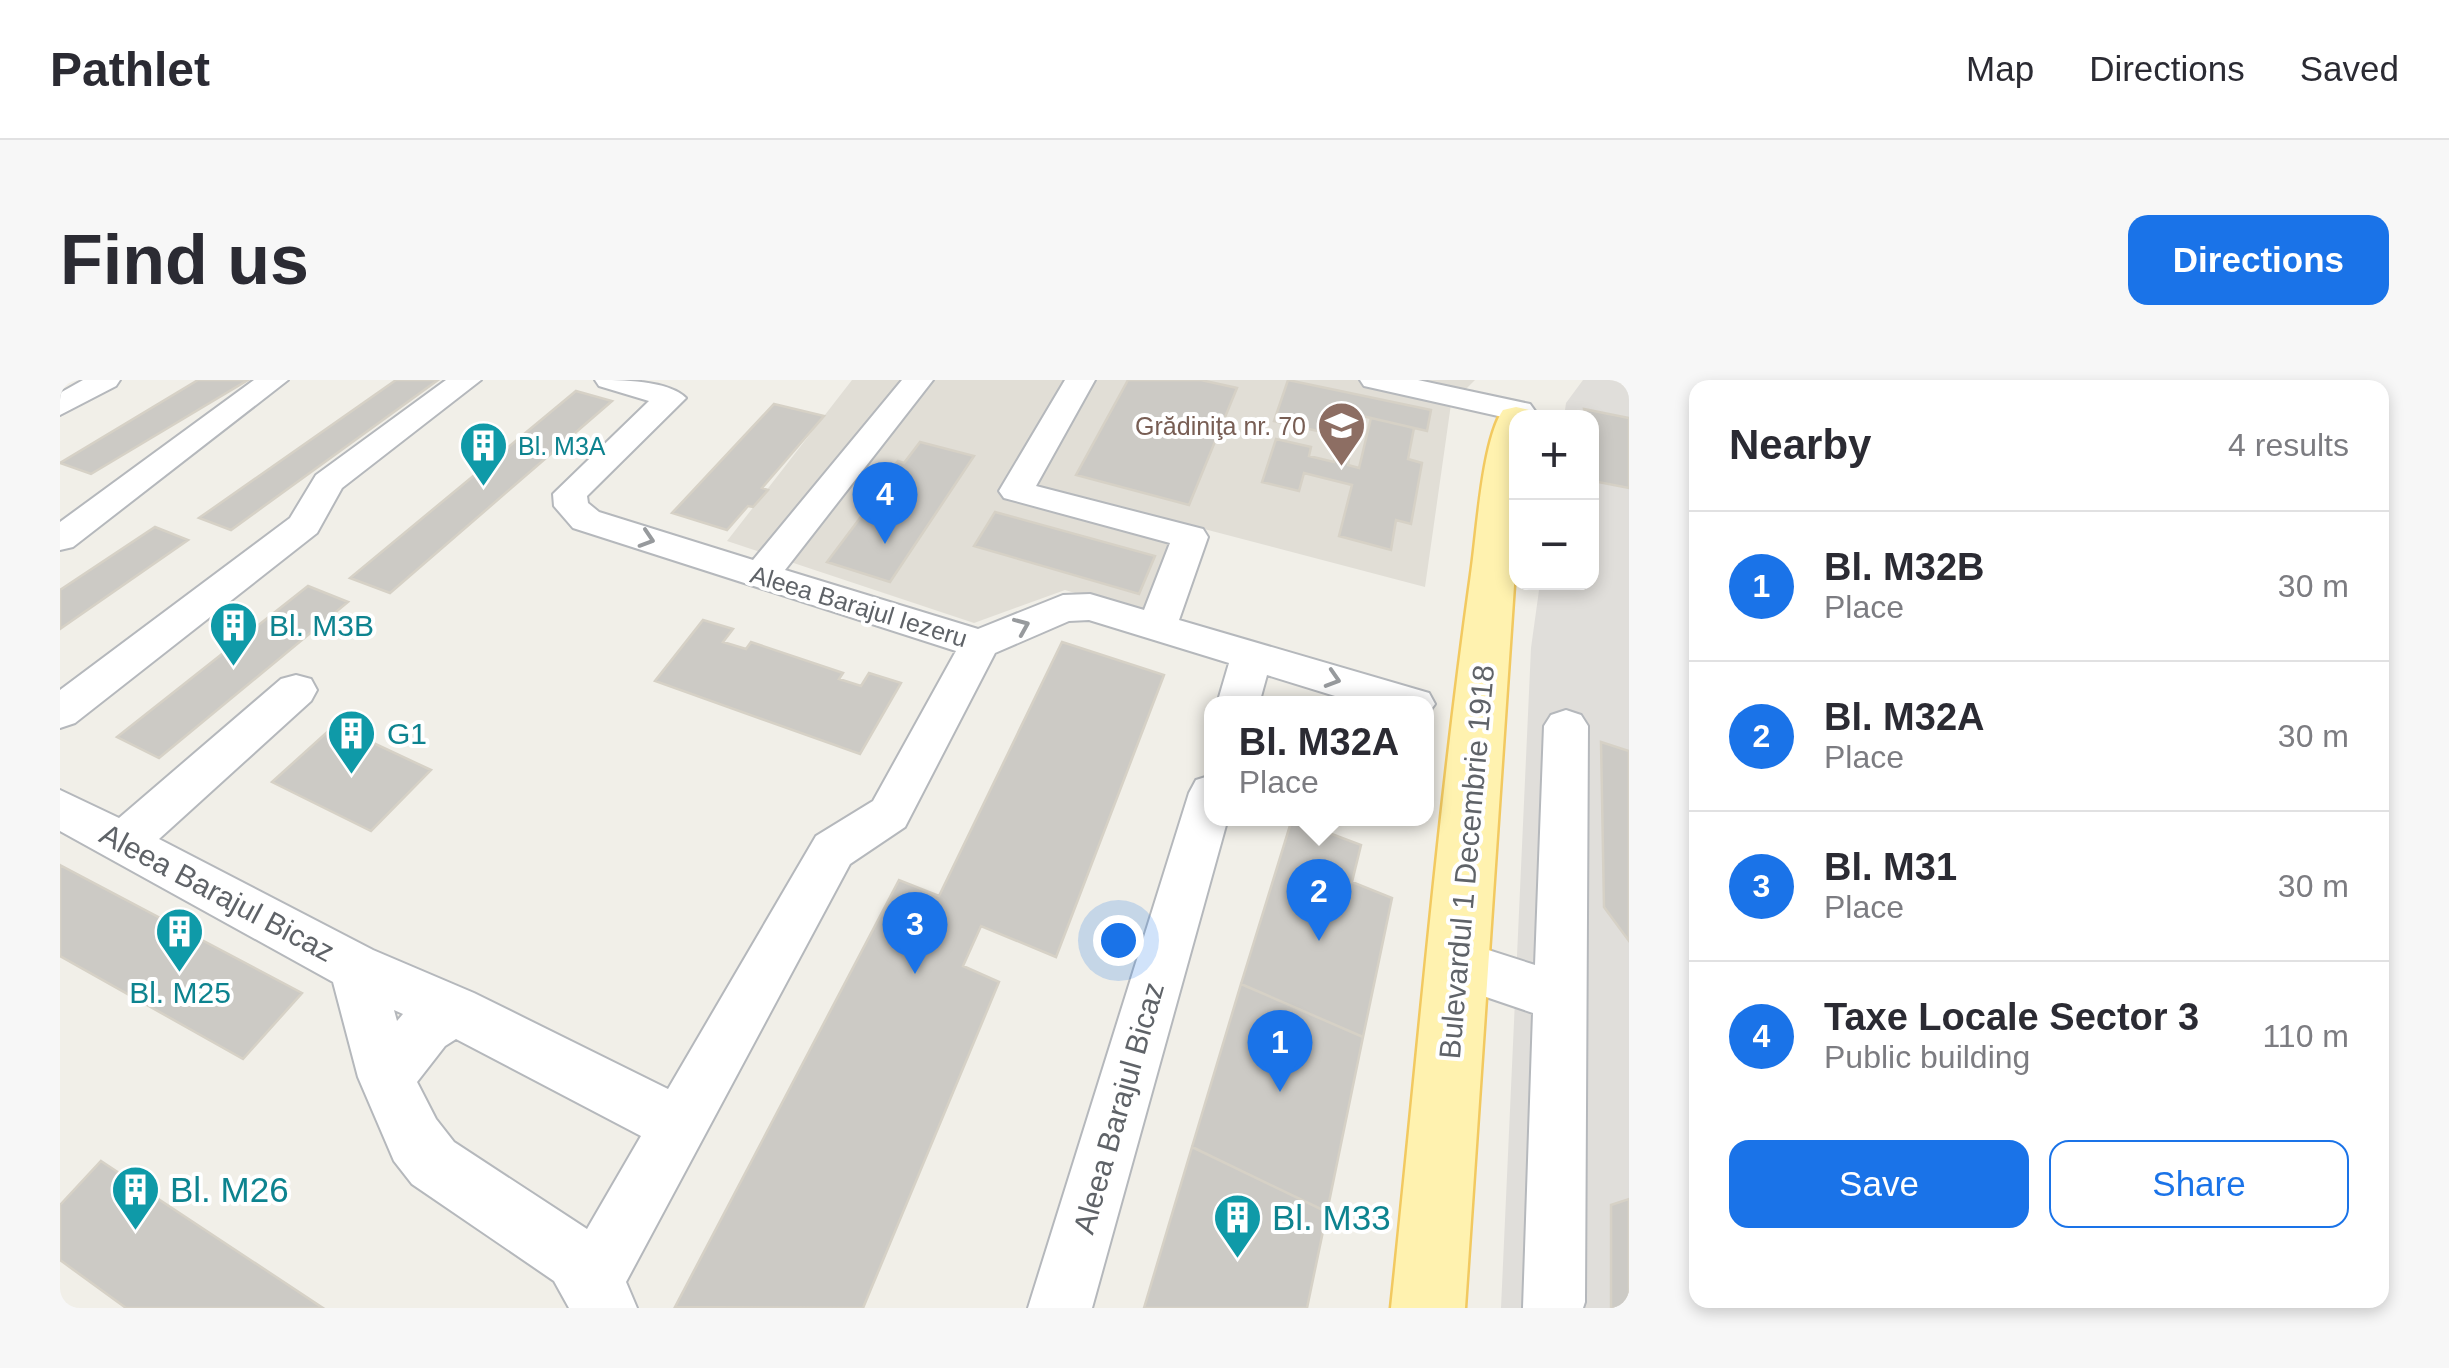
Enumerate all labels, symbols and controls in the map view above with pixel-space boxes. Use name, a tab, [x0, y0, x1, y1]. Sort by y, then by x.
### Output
text: Pathlet	[50, 43, 210, 96]
text: Map	[1966, 49, 2034, 88]
text: Directions	[2089, 49, 2245, 88]
text: Saved	[2300, 49, 2399, 88]
button: Directions	[2128, 215, 2389, 305]
text: Find us	[60, 221, 309, 299]
school or university icon: Grădiniţa nr. 70	[1315, 400, 1367, 468]
map controls	[1509, 410, 1599, 590]
button: +	[1509, 410, 1599, 500]
place label: Grădiniţa nr. 70	[1135, 412, 1306, 440]
building icon: Bl. M3A	[457, 420, 509, 488]
text: Nearby	[1729, 421, 1871, 468]
text: 4 results	[2228, 427, 2349, 463]
place label: Bl. M3A	[518, 432, 606, 460]
pin: 4	[852, 461, 918, 544]
button: −	[1509, 500, 1599, 590]
one-way arrow	[638, 527, 655, 548]
text: Bl. M32B	[1824, 546, 1984, 588]
street label: Aleea Barajul Iezeru	[747, 560, 971, 652]
text: 1	[1753, 568, 1770, 604]
text: 30 m	[2278, 568, 2349, 604]
text: Place	[1824, 589, 1904, 625]
building icon: Bl. M3B	[208, 600, 260, 668]
place label: Bl. M3B	[269, 609, 374, 642]
one-way arrow	[1012, 617, 1030, 637]
street label: Bulevardul 1 Decembrie 1918	[1433, 664, 1500, 1060]
one-way arrow	[1324, 667, 1341, 688]
popup	[1204, 696, 1434, 826]
text: Bl. M32A	[1824, 696, 1984, 738]
building icon: G1	[326, 708, 378, 776]
place label: G1	[387, 717, 427, 750]
text: 2	[1753, 718, 1770, 754]
text: 30 m	[2278, 718, 2349, 754]
text: Bl. M32A	[1239, 721, 1399, 763]
text: Place	[1824, 739, 1904, 775]
text: Place	[1239, 764, 1319, 800]
street label: Aleea Barajul Bicaz	[95, 817, 340, 968]
text: Bl. M31	[1824, 846, 1957, 888]
pin: 2	[1286, 858, 1352, 941]
text: 3	[1753, 868, 1770, 904]
text: 30 m	[2278, 868, 2349, 904]
text: Place	[1824, 889, 1904, 925]
pin: 3	[882, 892, 948, 974]
building icon: Bl. M25	[154, 906, 206, 974]
your location	[1093, 915, 1144, 966]
place label: Bl. M25	[129, 976, 231, 1009]
street label: Aleea Barajul Bicaz	[1067, 978, 1170, 1237]
text: Taxe Locale Sector 3	[1824, 996, 2199, 1038]
pin: 1	[1248, 1010, 1312, 1092]
text: 4	[1753, 1018, 1770, 1054]
text: 110 m	[2262, 1018, 2349, 1054]
text: Public building	[1824, 1039, 2030, 1075]
button: Save	[1729, 1140, 2029, 1228]
button: Share	[2049, 1140, 2349, 1228]
building icon: Bl. M26	[109, 1164, 161, 1232]
place label: Bl. M26	[170, 1170, 289, 1209]
building icon: Bl. M33	[1211, 1192, 1263, 1260]
place label: Bl. M33	[1272, 1198, 1391, 1237]

